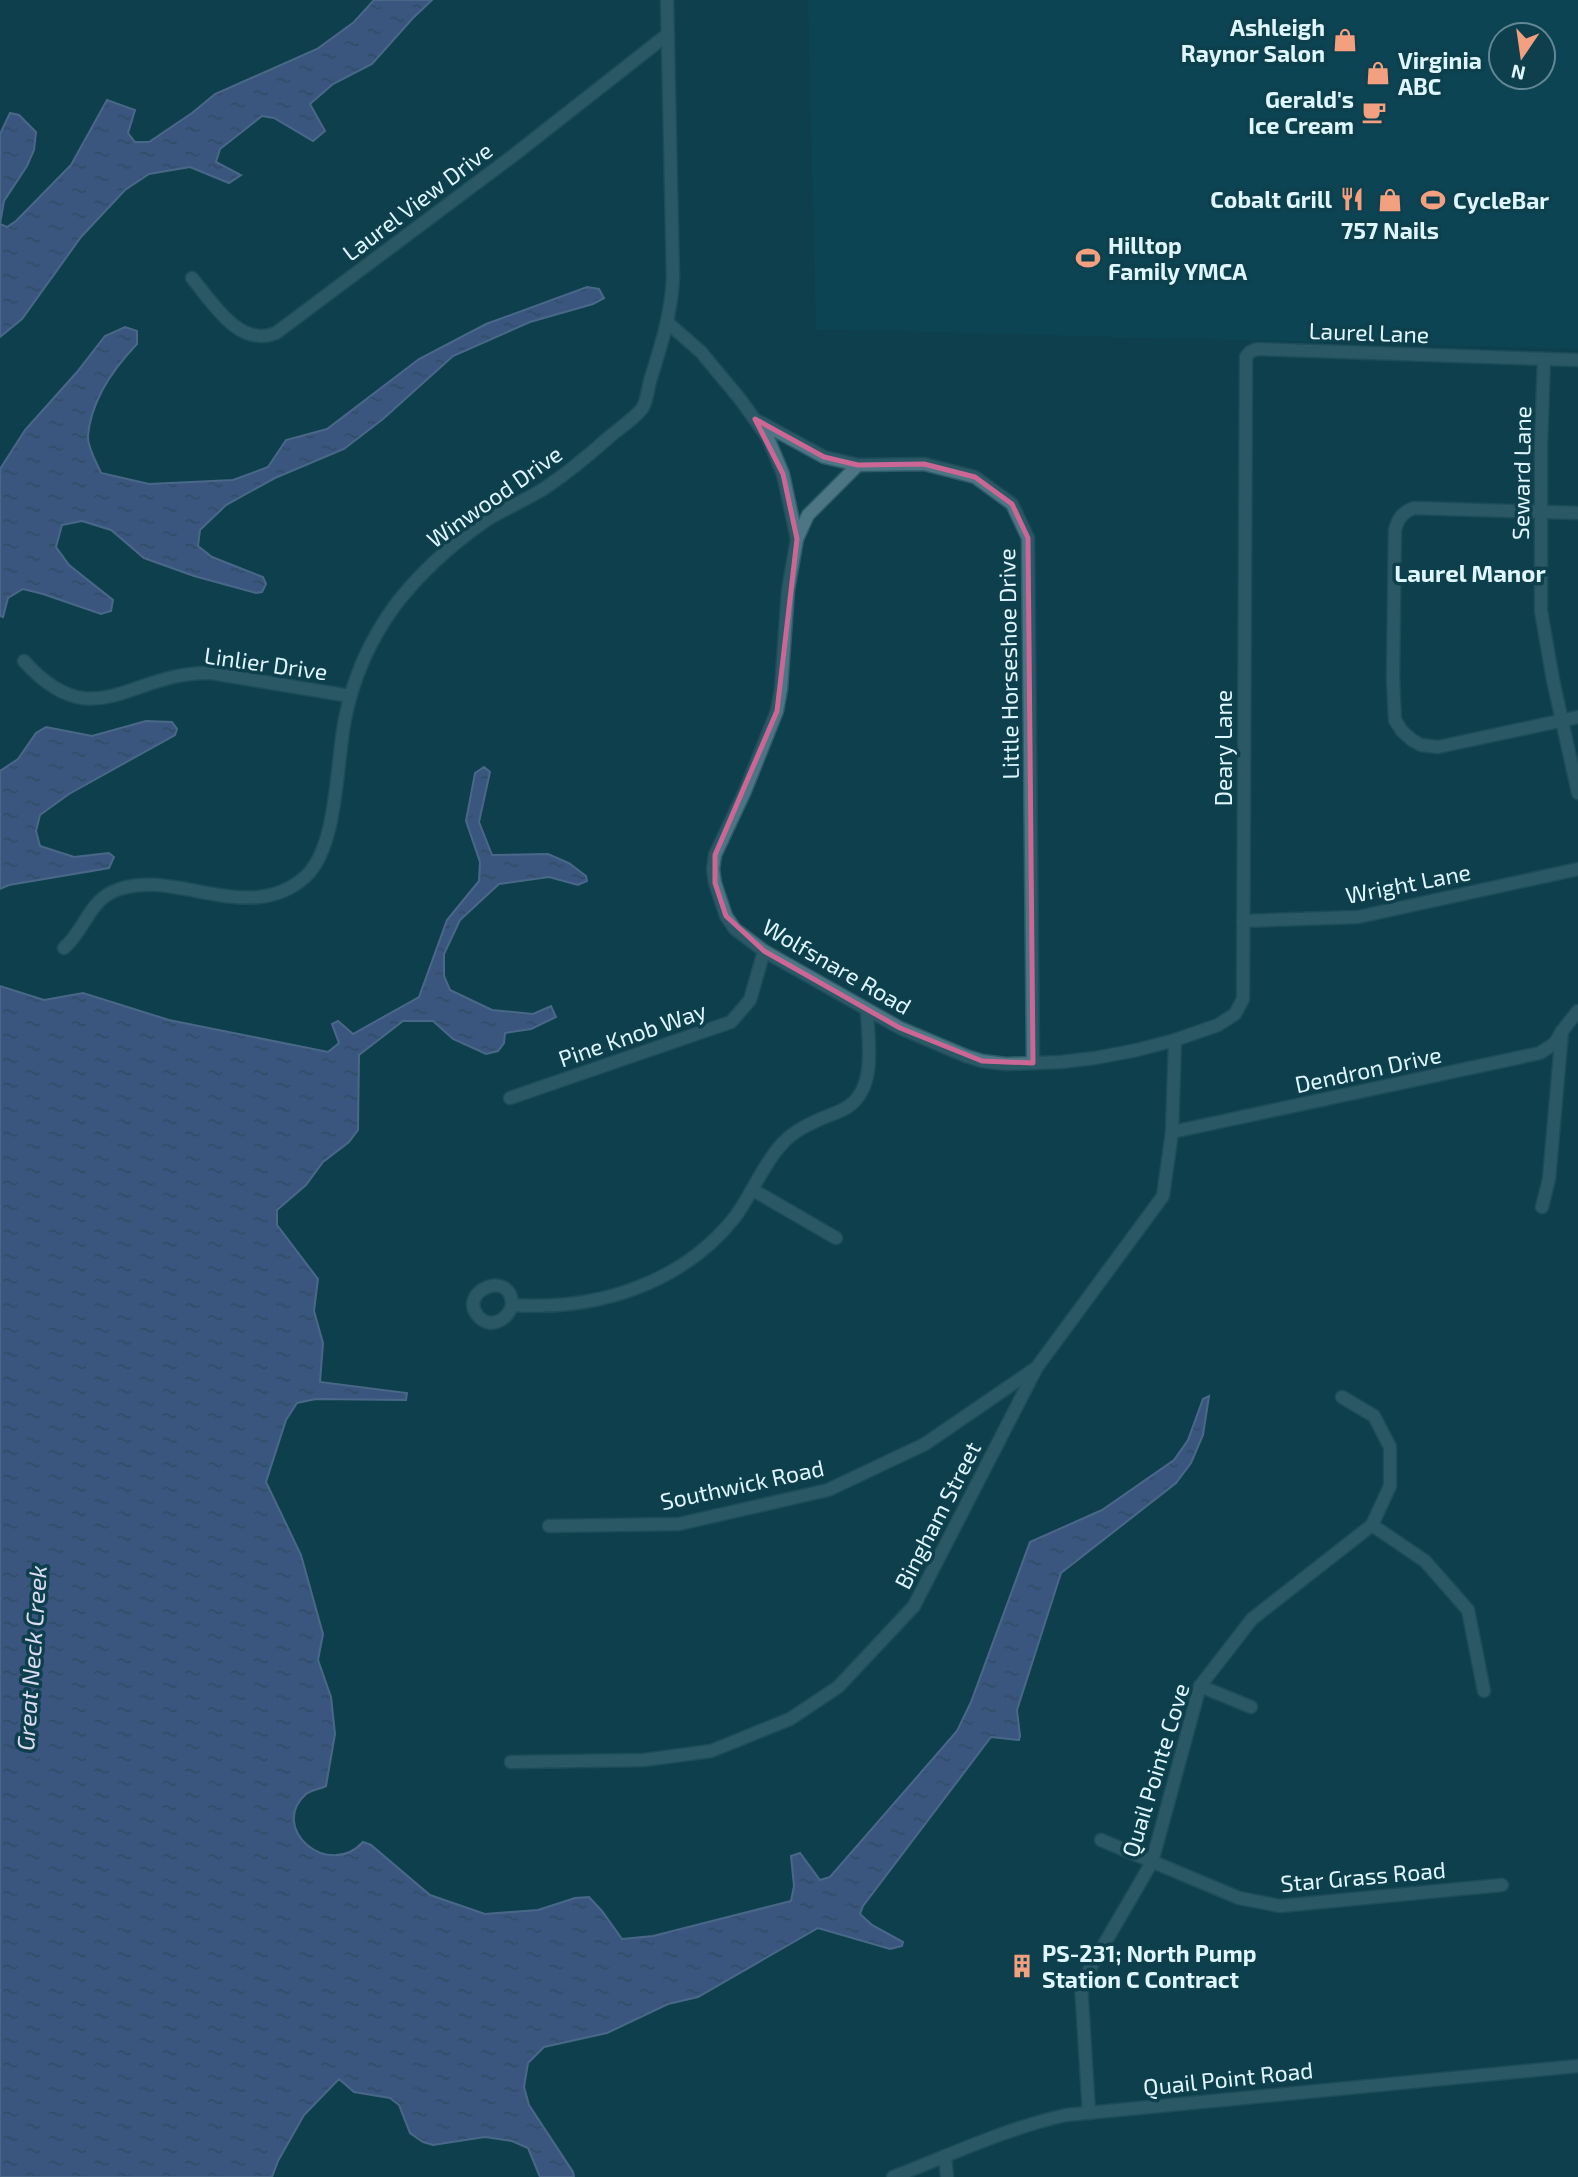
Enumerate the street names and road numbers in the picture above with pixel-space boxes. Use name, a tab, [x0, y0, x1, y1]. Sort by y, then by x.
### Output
street label: Laurel View Drive	[337, 136, 497, 266]
street label: Laurel Lane	[1308, 316, 1430, 348]
street label: Seward Lane	[1506, 406, 1536, 540]
street label: Winwood Drive	[421, 439, 567, 553]
street label: Little Horseshoe Drive	[992, 548, 1024, 780]
street label: Linlier Drive	[203, 640, 329, 686]
street label: Deary Lane	[1209, 690, 1237, 806]
street label: Wright Lane	[1343, 857, 1473, 909]
street label: Wolfsnare Road	[758, 912, 916, 1020]
street label: Pine Knob Way	[554, 996, 710, 1072]
street label: Dendron Drive	[1292, 1040, 1444, 1098]
street label: Bingham Street	[888, 1437, 986, 1593]
street label: Southwick Road	[658, 1453, 826, 1515]
street label: Quail Pointe Cove	[1115, 1680, 1195, 1860]
street label: Star Grass Road	[1279, 1855, 1447, 1897]
street label: Quail Point Road	[1142, 2055, 1314, 2101]

